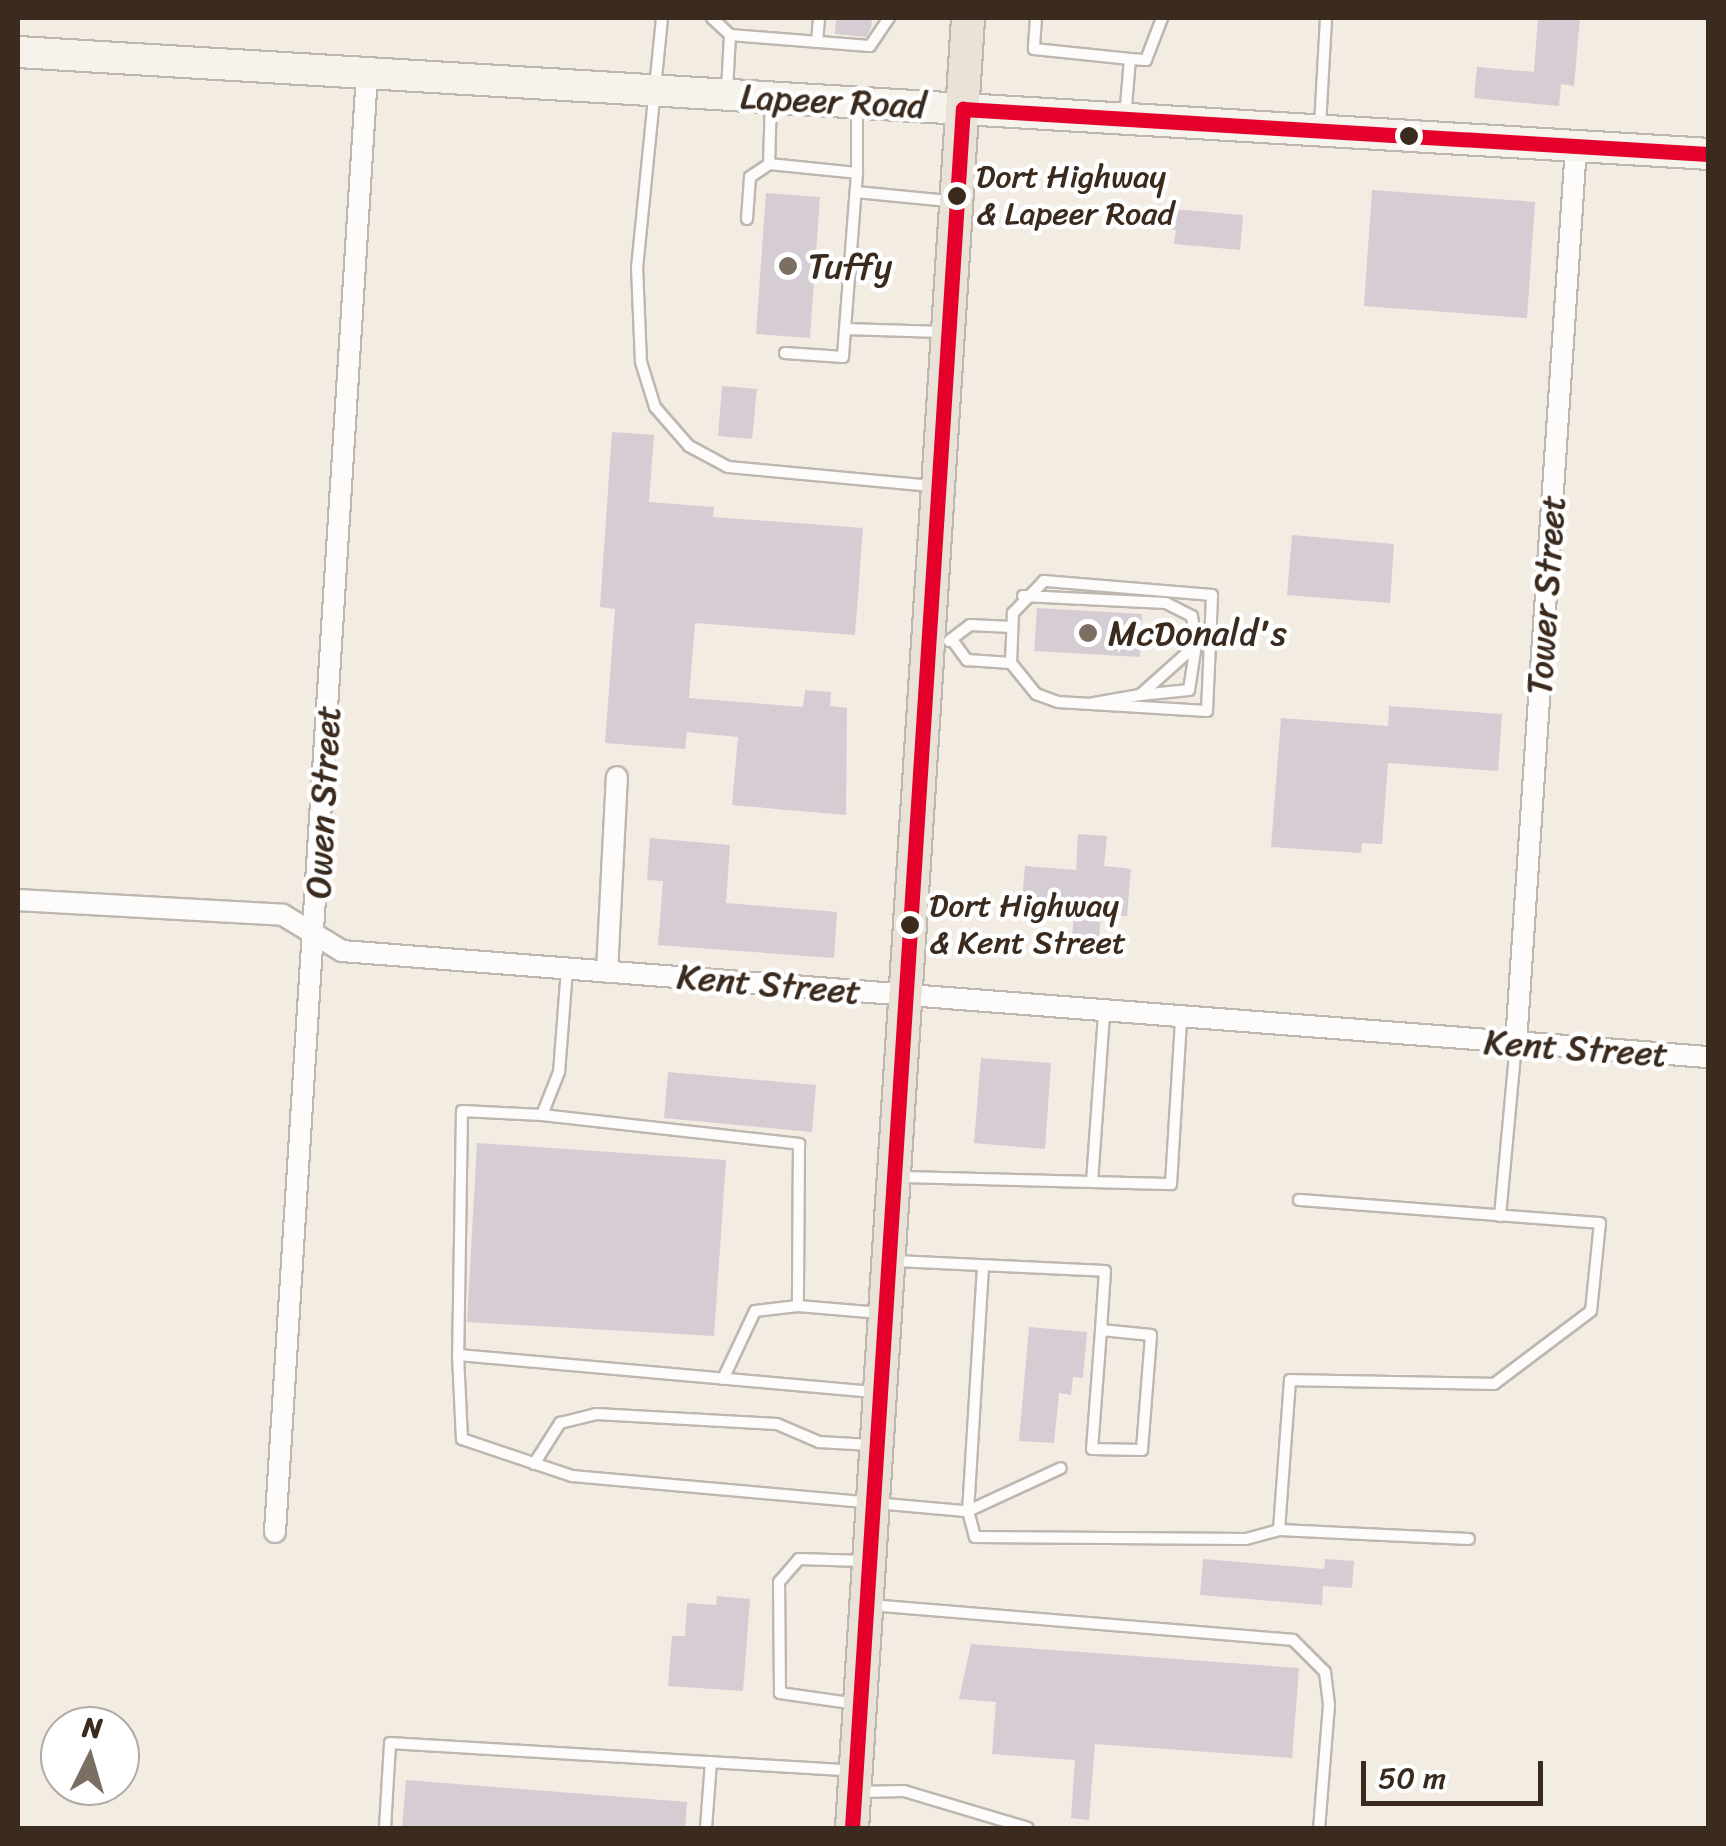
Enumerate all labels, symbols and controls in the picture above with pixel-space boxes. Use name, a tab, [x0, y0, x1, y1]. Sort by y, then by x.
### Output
street label: Lapeer Road	[739, 75, 927, 127]
unlabelled marker	[1399, 126, 1419, 146]
place label: Dort Highway & Lapeer Road	[976, 159, 1174, 234]
marker: Dort Highway & Lapeer Road	[947, 186, 967, 206]
place label: Tuffy	[808, 245, 892, 287]
marker: Tuffy	[777, 255, 799, 277]
street label: Tower Street	[1518, 493, 1574, 697]
place label: McDonald's	[1108, 612, 1287, 654]
marker: McDonald's	[1077, 622, 1099, 644]
street label: Owen Street	[297, 704, 349, 900]
place label: Dort Highway & Kent Street	[929, 888, 1126, 963]
marker: Dort Highway & Kent Street	[900, 915, 920, 935]
street label: Kent Street	[675, 955, 863, 1013]
street label: Kent Street	[1483, 1021, 1669, 1075]
text: N	[81, 1702, 104, 1753]
north arrow	[40, 1706, 140, 1806]
scale bar	[1366, 1741, 1548, 1803]
text: 50 m	[1378, 1751, 1446, 1805]

